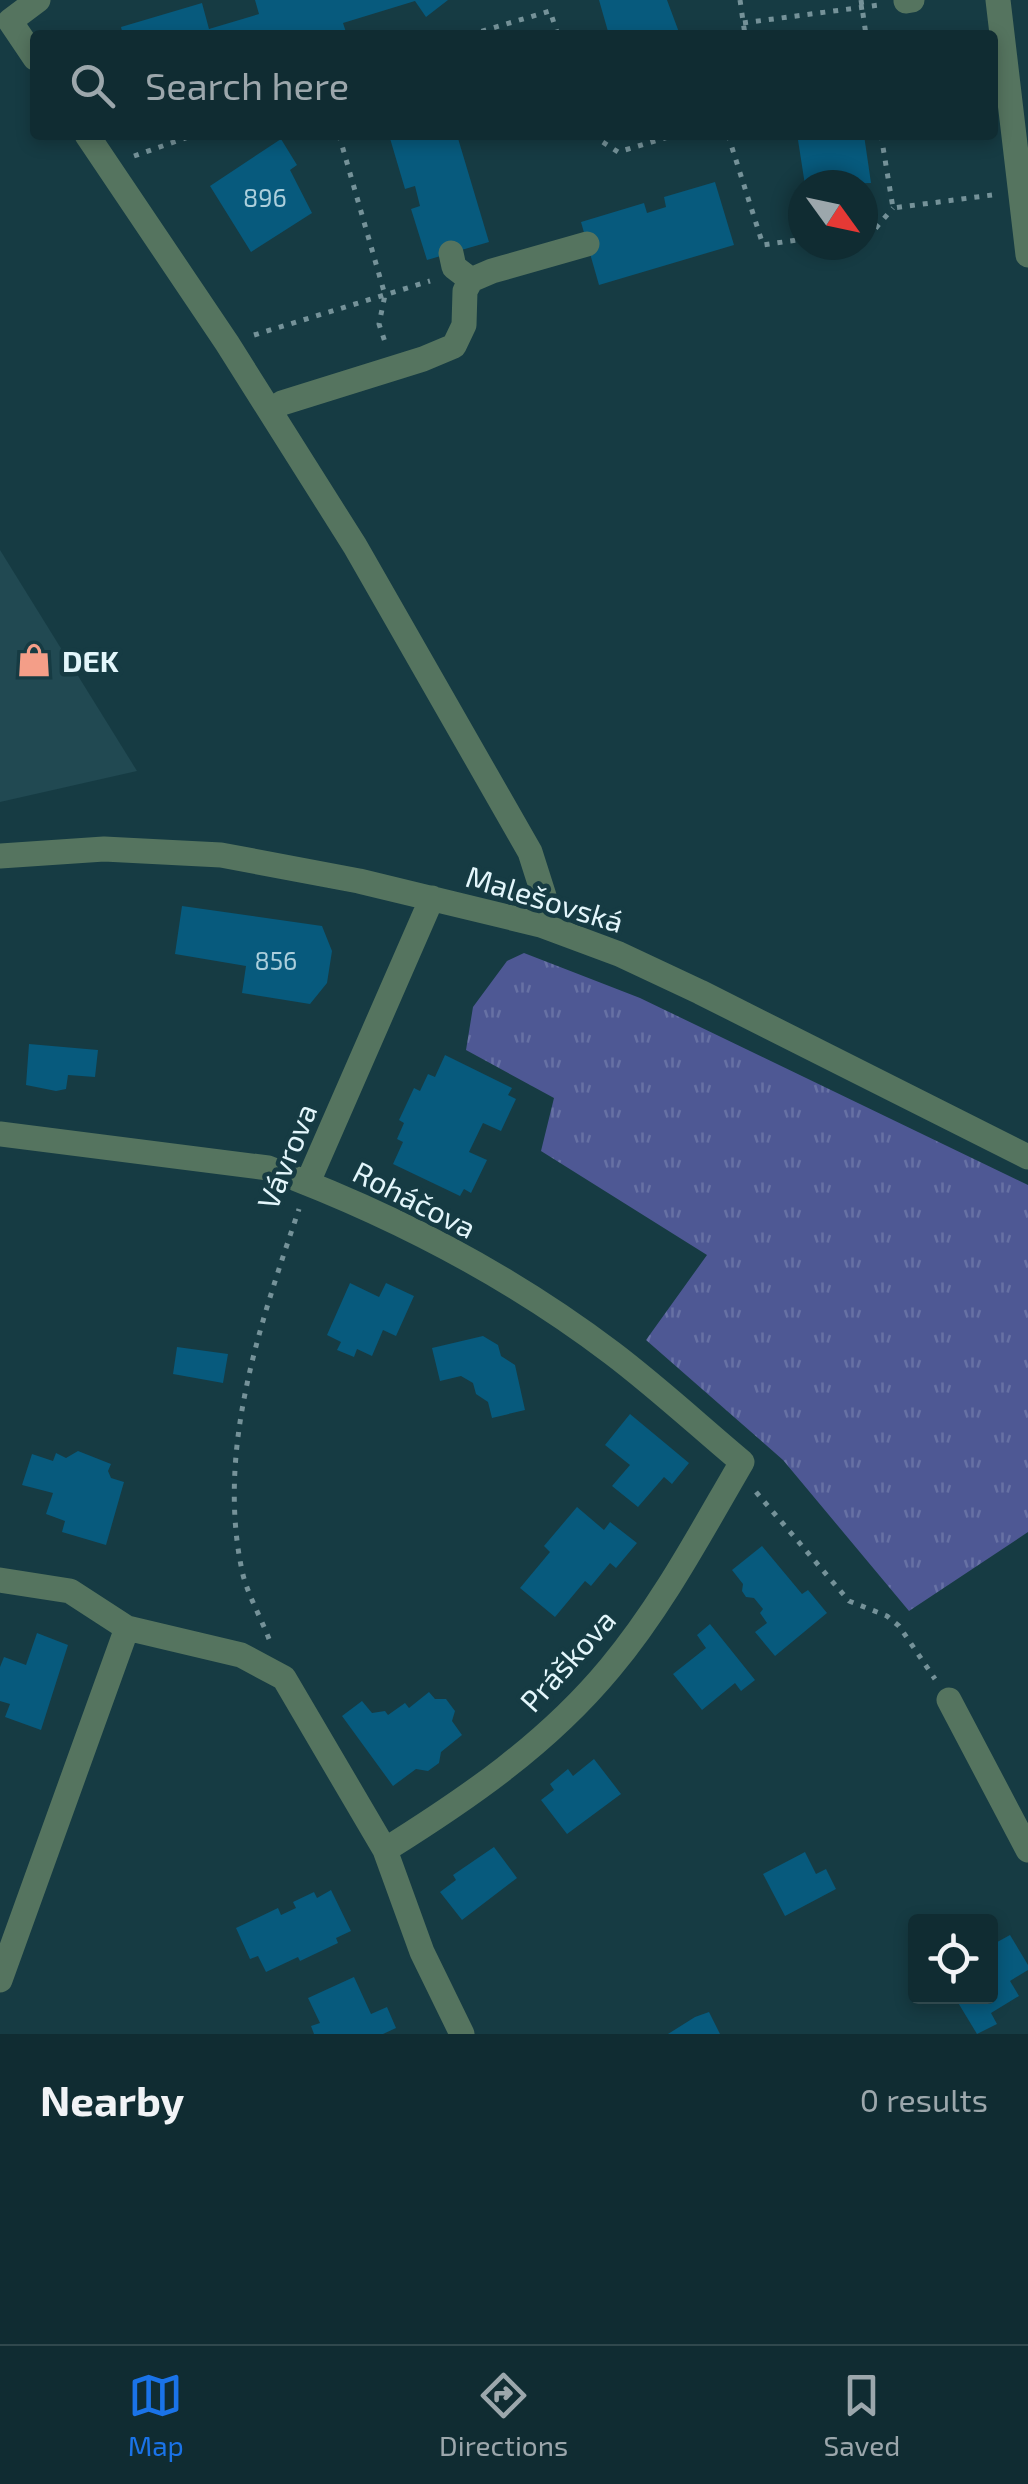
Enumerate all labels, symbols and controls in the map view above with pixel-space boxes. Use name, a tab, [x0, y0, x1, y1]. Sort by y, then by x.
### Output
search box	[30, 30, 998, 140]
icon: search	[65, 58, 120, 113]
text: Search here	[145, 62, 349, 108]
north arrow	[788, 170, 878, 260]
house number: 896	[243, 182, 287, 212]
shop icon: DEK	[15, 641, 53, 679]
place label: DEK	[62, 642, 119, 678]
street label: Malešovská	[462, 857, 628, 939]
house number: 856	[255, 945, 297, 975]
street label: Vávrova	[249, 1098, 323, 1214]
street label: Roháčova	[348, 1153, 482, 1245]
street label: Práškova	[512, 1601, 622, 1719]
map controls	[908, 1914, 998, 2004]
button: locate	[908, 1914, 998, 2004]
text: Nearby	[40, 2074, 184, 2124]
text: 0 results	[860, 2080, 988, 2118]
tab: Map	[128, 2368, 184, 2462]
tab: Directions	[439, 2368, 568, 2462]
tab: Saved	[824, 2368, 900, 2462]

